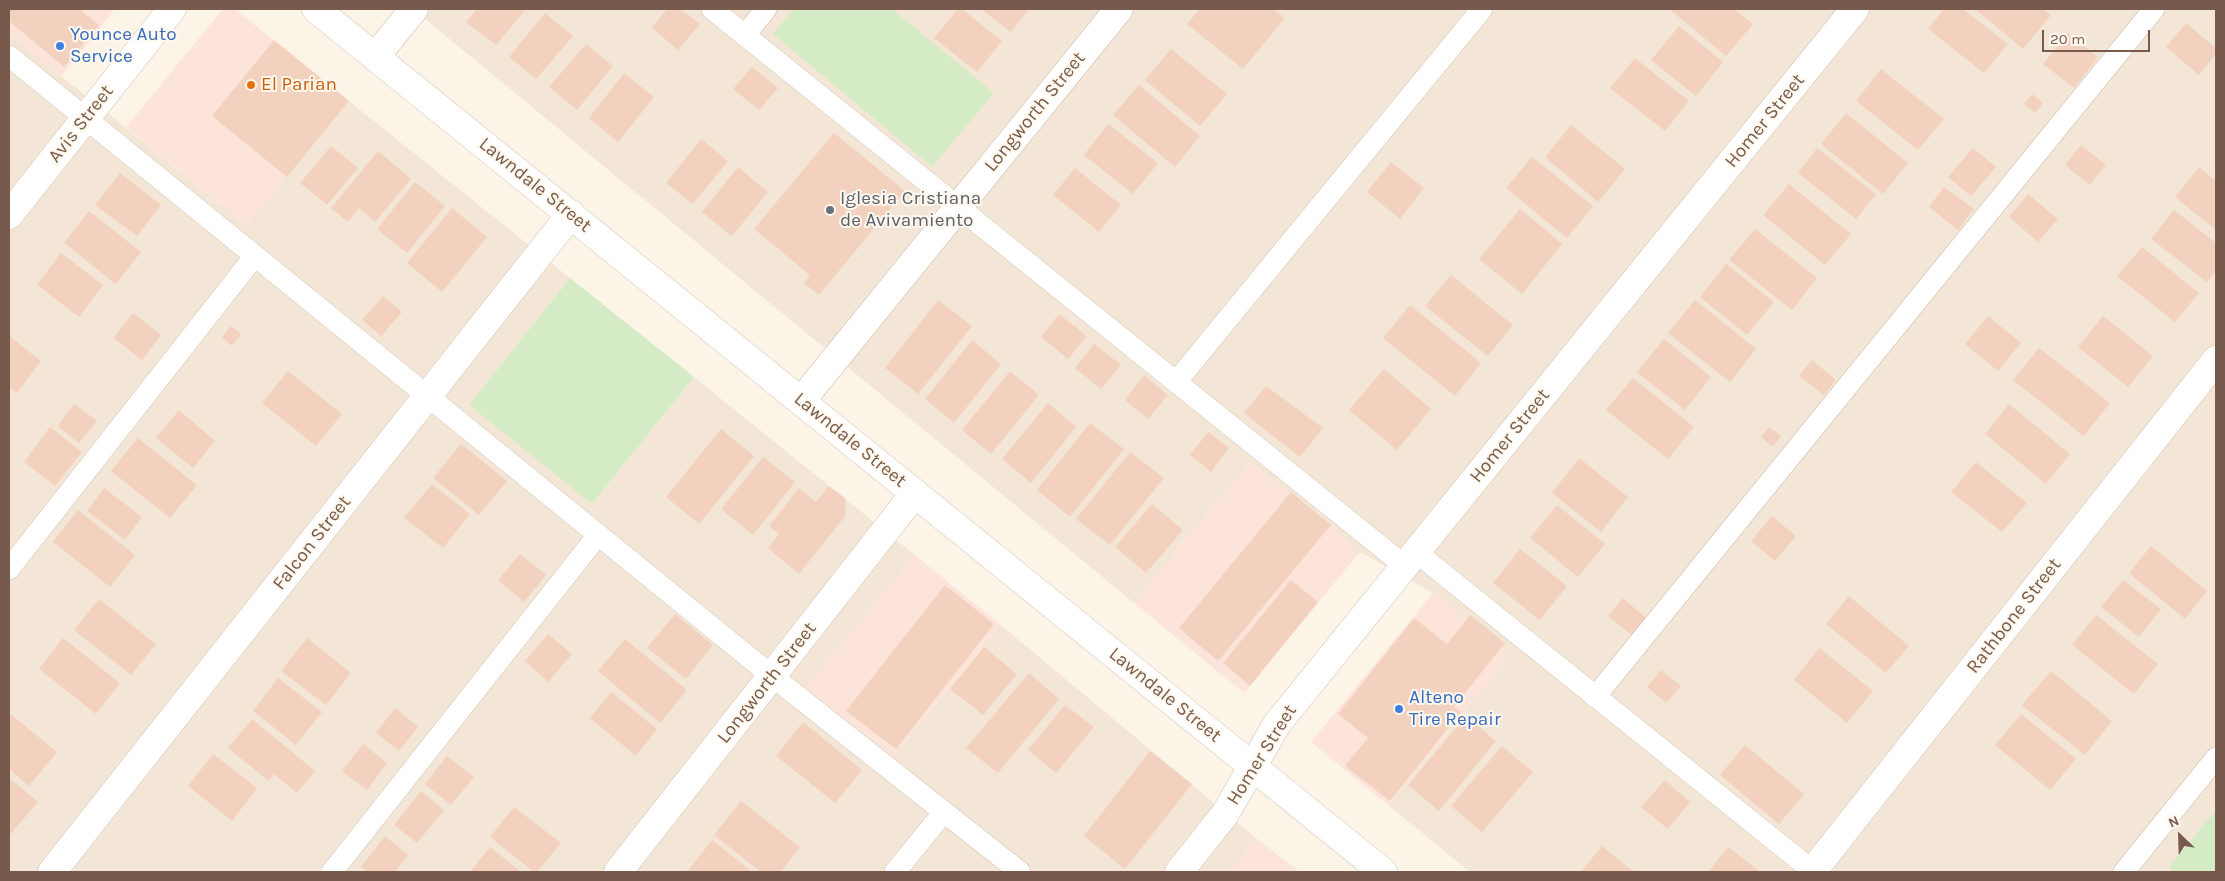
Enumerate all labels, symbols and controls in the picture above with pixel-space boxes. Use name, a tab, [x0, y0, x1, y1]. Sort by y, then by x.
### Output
scale bar	[2045, 20, 2152, 52]
place label: Younce Auto Service	[70, 24, 177, 68]
text: 20 m	[2050, 30, 2085, 48]
marker: Younce Auto Service	[54, 40, 66, 52]
street label: Longworth Street	[980, 47, 1090, 177]
street label: Homer Street	[1720, 69, 1810, 173]
place label: El Parian	[261, 74, 337, 96]
marker: El Parian	[245, 79, 257, 91]
street label: Avis Street	[44, 81, 118, 167]
street label: Lawndale Street	[474, 133, 596, 237]
place label: Iglesia Cristiana de Avivamiento	[840, 188, 981, 232]
marker: Iglesia Cristiana de Avivamiento	[824, 204, 836, 216]
street label: Homer Street	[1465, 384, 1555, 488]
street label: Lawndale Street	[789, 388, 911, 492]
street label: Falcon Street	[268, 491, 356, 595]
street label: Rathbone Street	[1962, 554, 2066, 678]
street label: Longworth Street	[713, 618, 821, 748]
street label: Lawndale Street	[1104, 643, 1226, 747]
place label: Alteno Tire Repair	[1409, 687, 1501, 731]
street label: Homer Street	[1222, 701, 1302, 809]
marker: Alteno Tire Repair	[1393, 703, 1405, 715]
north arrow	[2155, 811, 2205, 861]
text: N	[2166, 812, 2182, 832]

